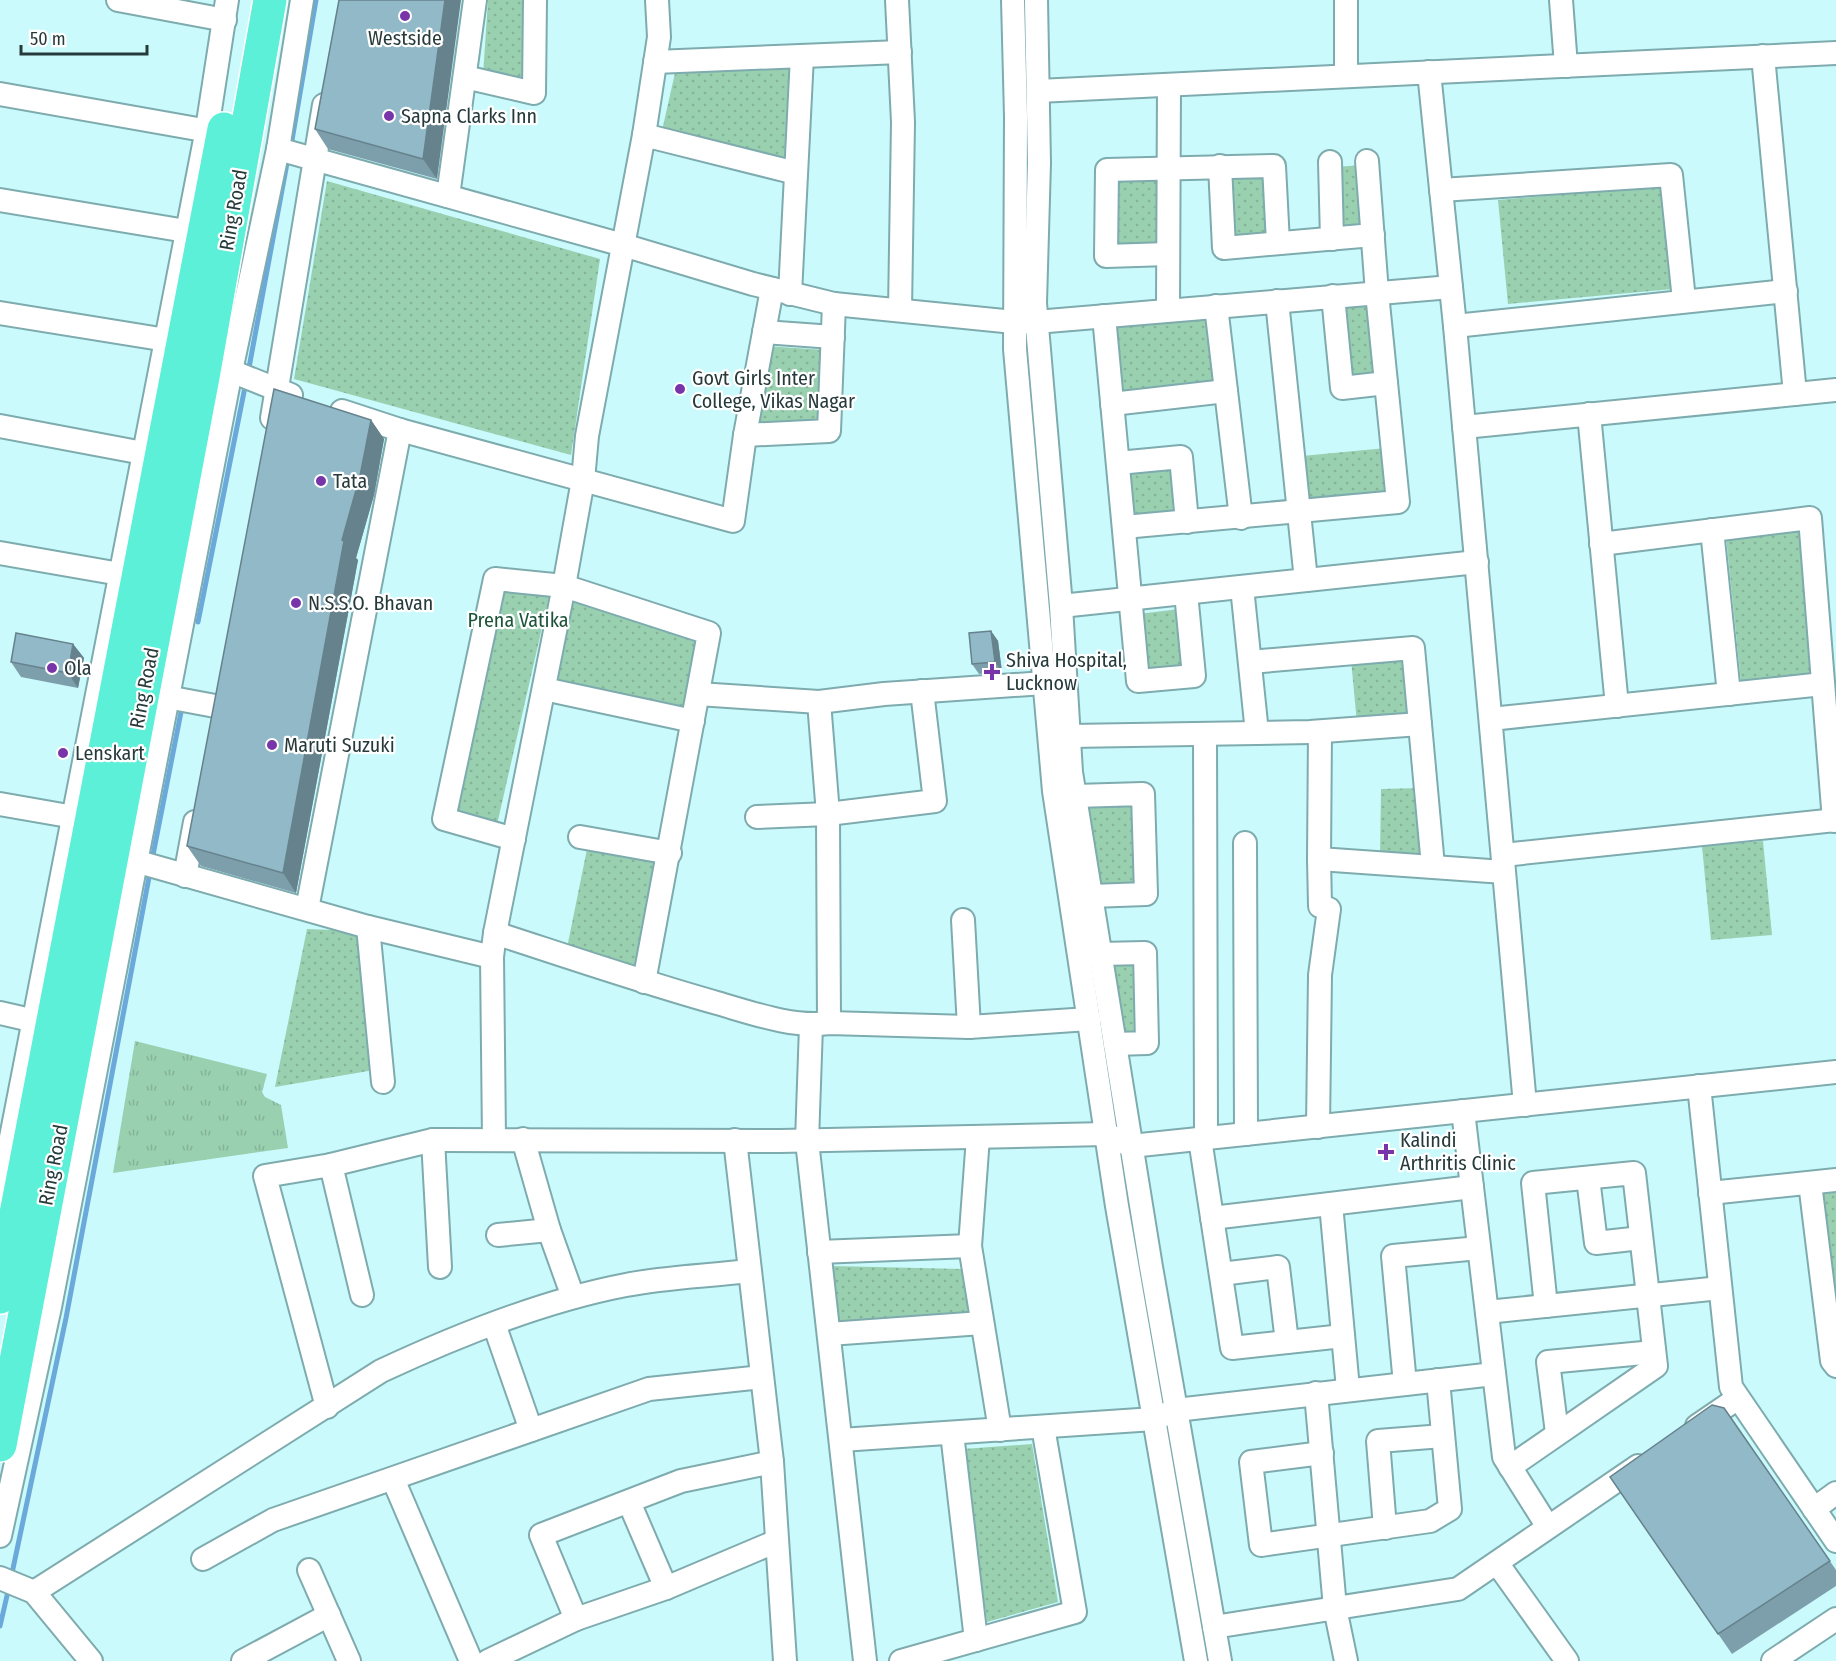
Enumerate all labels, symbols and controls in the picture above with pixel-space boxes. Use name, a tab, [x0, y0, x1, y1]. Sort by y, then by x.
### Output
marker: Westside	[398, 9, 412, 23]
scale bar	[21, 18, 147, 56]
place label: Westside	[368, 26, 442, 50]
text: 50 m	[30, 28, 66, 50]
place label: Sapna Clarks Inn	[401, 104, 537, 128]
marker: Sapna Clarks Inn	[382, 109, 396, 123]
street label: Ring Road	[214, 168, 252, 252]
place label: Govt Girls Inter College, Vikas Nagar	[692, 366, 855, 413]
marker: Govt Girls Inter College, Vikas Nagar	[673, 382, 687, 396]
place label: Tata	[333, 469, 367, 493]
marker: Tata	[314, 474, 328, 488]
place label: N.S.S.O. Bhavan	[308, 591, 433, 615]
marker: N.S.S.O. Bhavan	[289, 596, 303, 610]
park label: Prena Vatika	[468, 608, 568, 632]
street label: Ring Road	[124, 645, 164, 731]
place label: Shiva Hospital, Lucknow	[1006, 648, 1127, 695]
place label: Ola	[64, 656, 92, 680]
marker: Ola	[45, 661, 59, 675]
marker: Shiva Hospital, Lucknow	[983, 663, 1001, 681]
place label: Maruti Suzuki	[284, 733, 395, 757]
marker: Maruti Suzuki	[265, 738, 279, 752]
place label: Lenskart	[75, 741, 145, 765]
marker: Lenskart	[56, 746, 70, 760]
street label: Ring Road	[33, 1122, 73, 1208]
place label: Kalindi Arthritis Clinic	[1400, 1128, 1516, 1175]
marker: Kalindi Arthritis Clinic	[1377, 1143, 1395, 1161]

